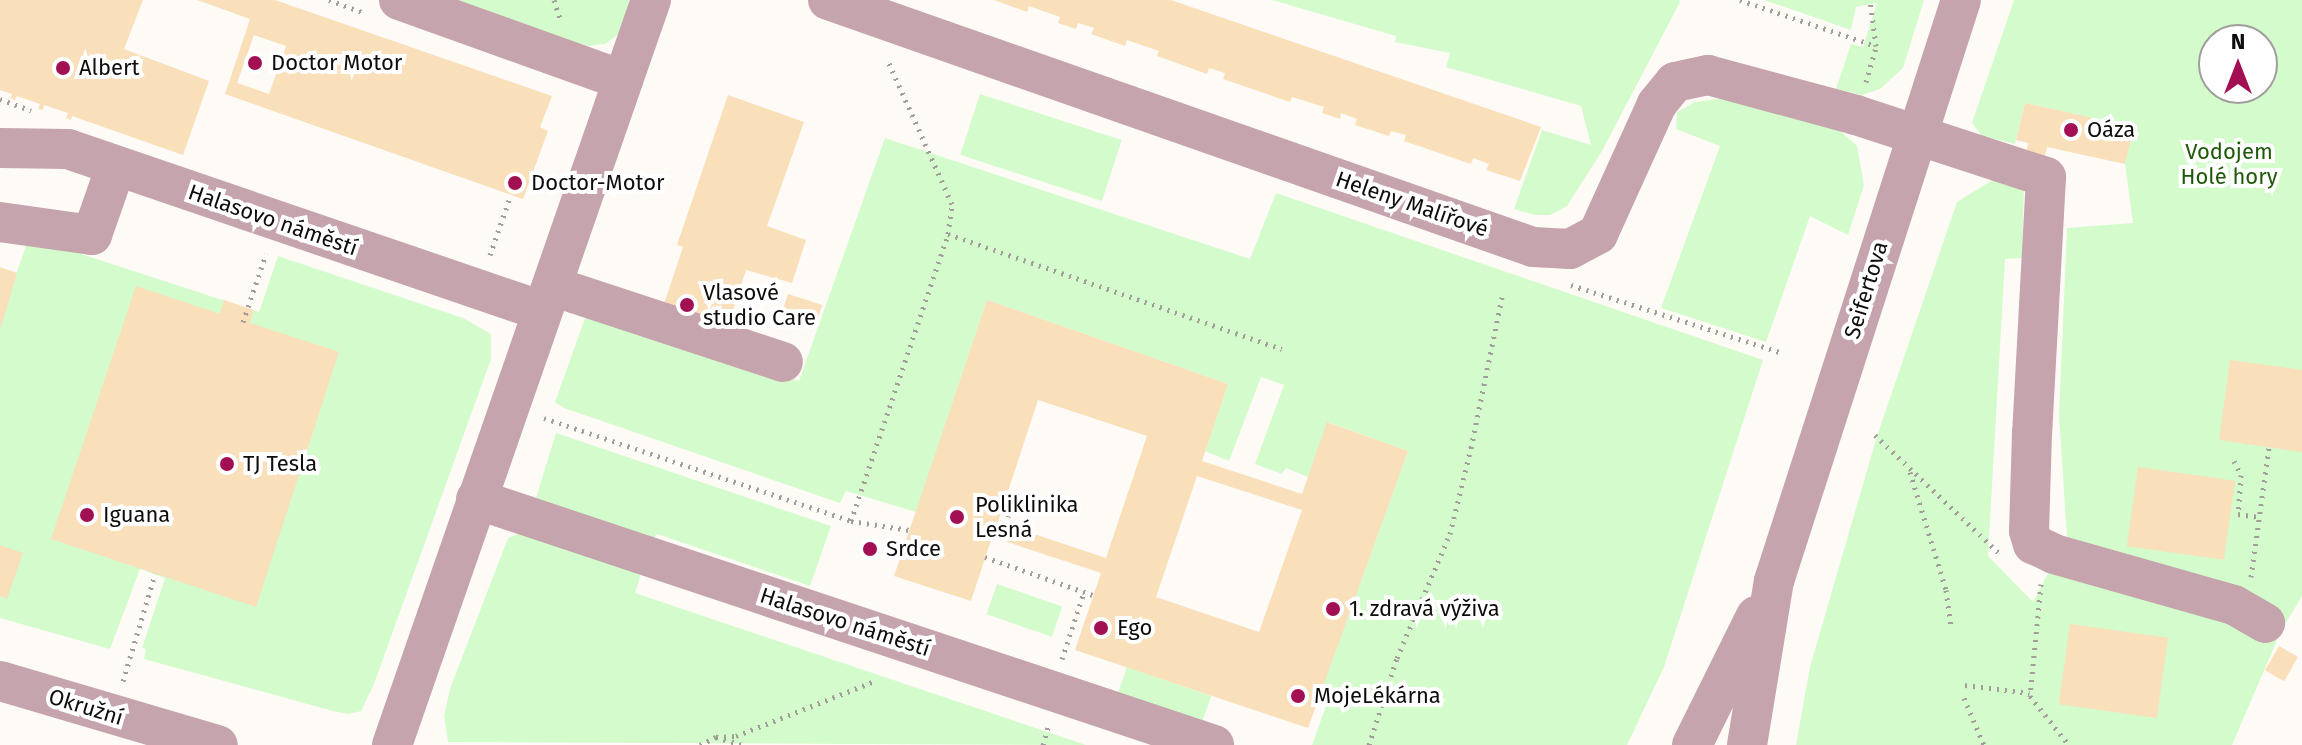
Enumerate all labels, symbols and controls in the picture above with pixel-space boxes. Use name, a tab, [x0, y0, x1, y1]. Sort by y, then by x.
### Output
north arrow	[2198, 24, 2278, 104]
text: N	[2231, 28, 2245, 55]
place label: Doctor Motor	[271, 50, 402, 76]
marker: Doctor Motor	[246, 54, 264, 72]
place label: Albert	[79, 55, 140, 81]
marker: Albert	[54, 59, 72, 77]
place label: Oáza	[2087, 117, 2135, 143]
marker: Oáza	[2062, 121, 2080, 139]
park label: Vodojem Holé hory	[2180, 138, 2278, 190]
street label: Heleny Malířové	[1332, 166, 1492, 242]
place label: Doctor-Motor	[531, 170, 665, 196]
marker: Doctor-Motor	[506, 174, 524, 192]
street label: Halasovo náměstí	[185, 179, 361, 261]
street label: Seifertova	[1839, 238, 1893, 342]
place label: Vlasové studio Care	[703, 279, 816, 330]
marker: Vlasové studio Care	[678, 296, 696, 314]
place label: TJ Tesla	[243, 451, 317, 477]
marker: TJ Tesla	[218, 455, 236, 473]
place label: Poliklinika Lesná	[975, 491, 1079, 542]
place label: Iguana	[103, 502, 170, 528]
marker: Iguana	[78, 506, 96, 524]
marker: Poliklinika Lesná	[946, 506, 968, 528]
place label: Srdce	[886, 536, 941, 562]
marker: Srdce	[861, 540, 879, 558]
street label: Halasovo náměstí	[757, 582, 933, 662]
place label: 1. zdravá výživa	[1349, 596, 1500, 622]
marker: 1. zdravá výživa	[1324, 600, 1342, 618]
place label: Ego	[1117, 615, 1152, 641]
marker: Ego	[1092, 619, 1110, 637]
street label: Okružní	[46, 683, 126, 731]
place label: MojeLékárna	[1314, 683, 1441, 709]
marker: MojeLékárna	[1289, 687, 1307, 705]

